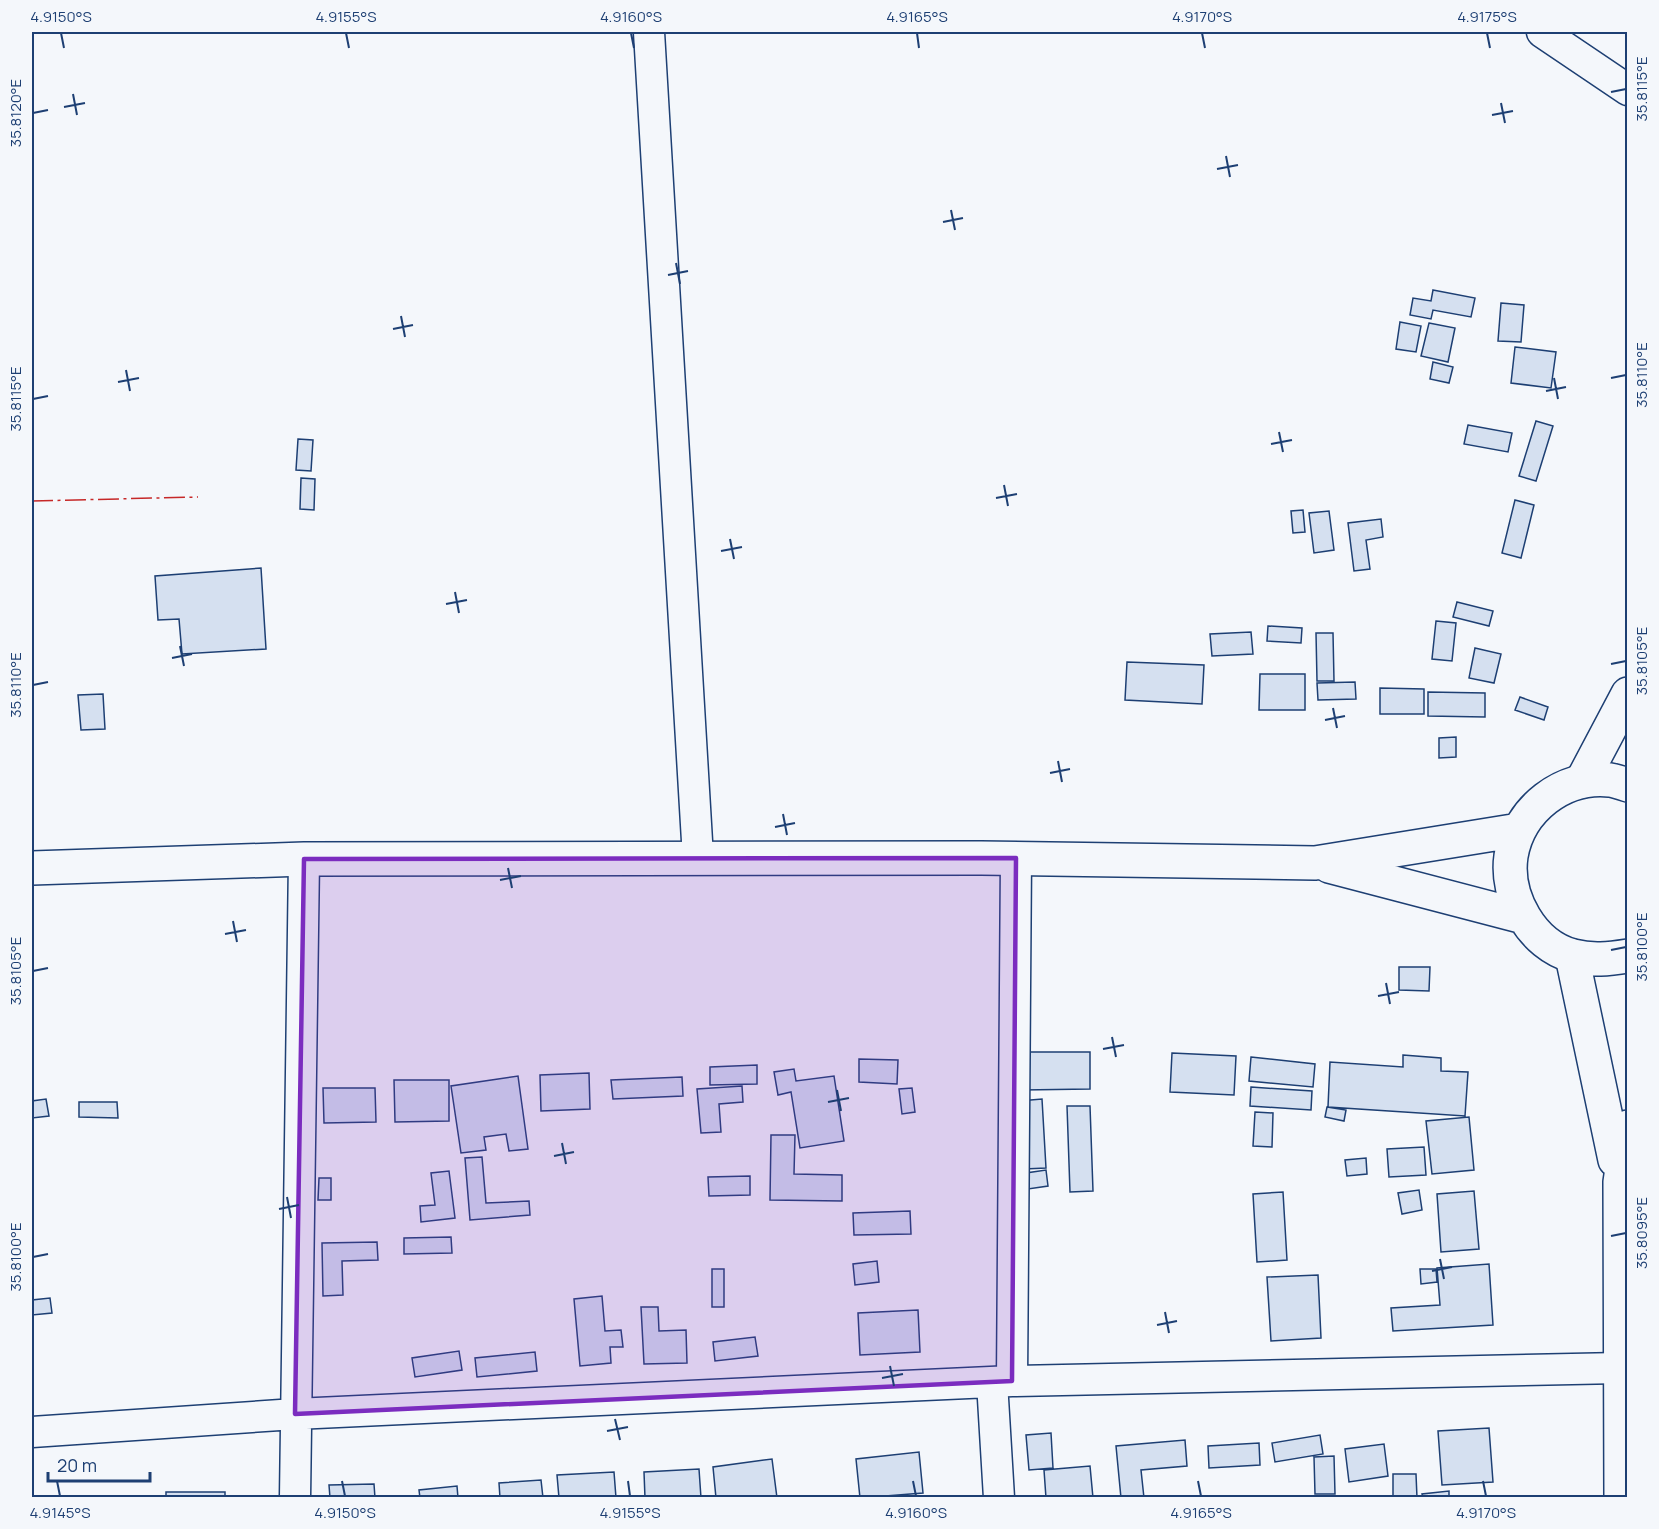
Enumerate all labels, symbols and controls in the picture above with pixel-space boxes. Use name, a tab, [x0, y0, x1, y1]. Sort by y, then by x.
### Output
text: 4.9150°S	[30, 6, 92, 27]
text: 4.9155°S	[316, 6, 376, 27]
text: 4.9160°S	[600, 6, 662, 27]
text: 4.9165°S	[886, 6, 948, 27]
text: 4.9170°S	[1172, 6, 1232, 27]
text: 4.9175°S	[1457, 6, 1517, 27]
text: 35.8115°E	[1631, 56, 1652, 122]
text: 35.8120°E	[5, 79, 26, 147]
text: 35.8110°E	[1631, 342, 1652, 408]
text: 35.8115°E	[5, 366, 26, 432]
text: 35.8105°E	[1631, 627, 1652, 695]
text: 35.8110°E	[5, 652, 26, 718]
text: 35.8100°E	[1631, 913, 1652, 981]
text: 35.8105°E	[5, 937, 26, 1005]
text: 35.8095°E	[1631, 1197, 1652, 1269]
text: 35.8100°E	[5, 1223, 26, 1291]
scale bar	[48, 1445, 150, 1483]
text: 20 m	[57, 1453, 97, 1477]
text: 4.9145°S	[29, 1502, 91, 1523]
text: 4.9150°S	[314, 1502, 376, 1523]
text: 4.9155°S	[600, 1502, 660, 1523]
text: 4.9160°S	[885, 1502, 947, 1523]
text: 4.9165°S	[1170, 1502, 1232, 1523]
text: 4.9170°S	[1456, 1502, 1516, 1523]

